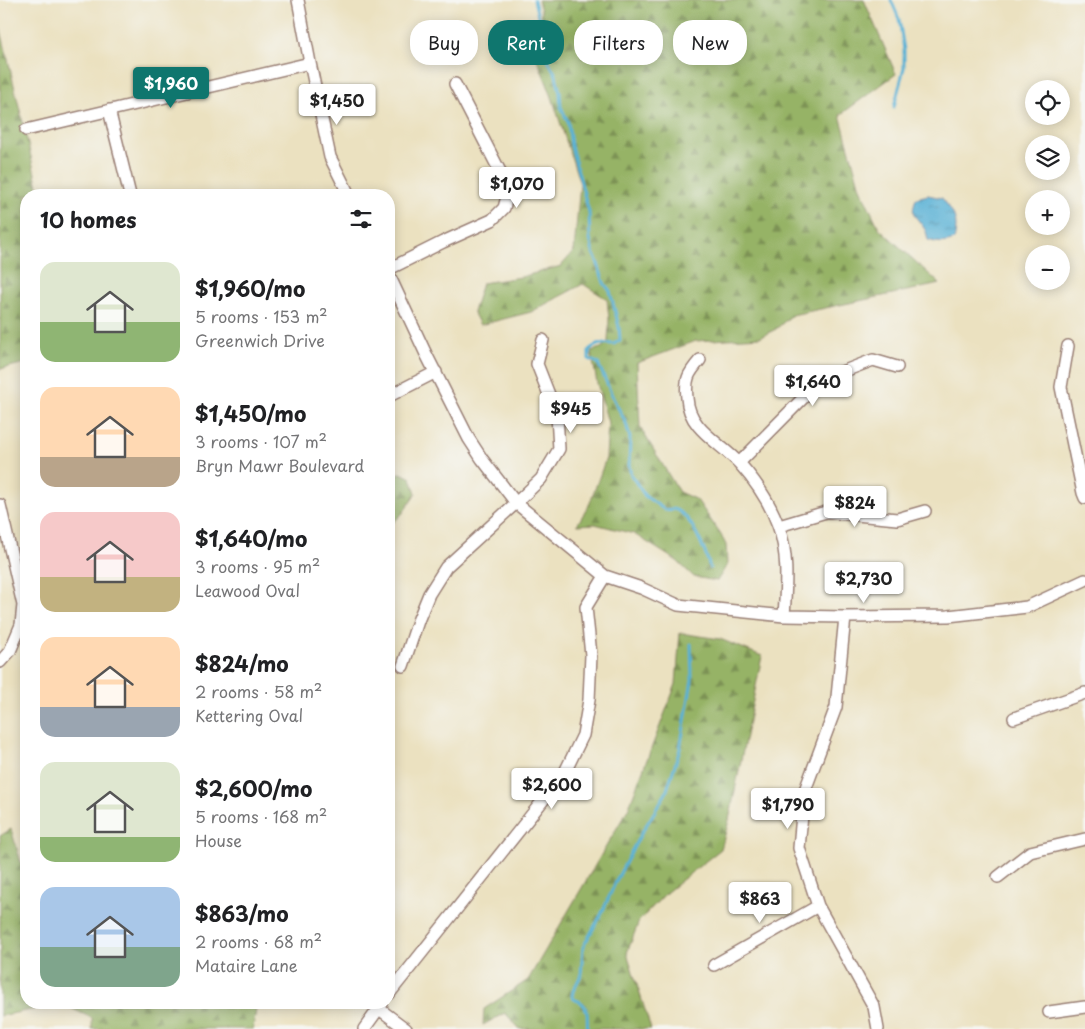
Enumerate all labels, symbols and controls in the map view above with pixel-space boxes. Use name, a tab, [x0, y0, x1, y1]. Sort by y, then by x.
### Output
chip: Buy	[410, 20, 478, 65]
chip: Rent	[488, 20, 564, 65]
chip: Filters	[574, 20, 663, 65]
chip: New	[673, 20, 747, 65]
pin: $1,960	[130, 66, 212, 109]
text: $1,960	[144, 71, 198, 95]
map controls	[1025, 80, 1070, 290]
button: locate	[1025, 80, 1070, 125]
pin: $1,450	[296, 84, 378, 126]
text: $1,450	[310, 88, 364, 112]
button: layers	[1025, 135, 1070, 180]
pin: $1,070	[476, 166, 558, 209]
text: $1,070	[490, 171, 544, 195]
button: +	[1025, 190, 1070, 235]
text: 10 homes	[40, 203, 137, 235]
icon: filters	[347, 205, 375, 233]
button: −	[1025, 245, 1070, 290]
text: $1,960/mo	[195, 272, 305, 304]
icon: home	[80, 282, 140, 342]
text: 5 rooms · 153 m²	[195, 304, 328, 328]
text: Greenwich Drive	[195, 328, 325, 352]
pin: $1,640	[772, 364, 854, 407]
text: $1,640	[785, 369, 841, 393]
pin: $945	[541, 392, 601, 434]
text: $945	[550, 396, 592, 420]
text: $1,450/mo	[195, 397, 306, 429]
icon: home	[80, 407, 140, 467]
text: 3 rooms · 107 m²	[195, 429, 327, 453]
text: Bryn Mawr Boulevard	[195, 453, 364, 477]
pin: $824	[825, 486, 885, 528]
text: $824	[835, 490, 875, 514]
text: $1,640/mo	[195, 522, 307, 554]
icon: home	[80, 532, 140, 592]
text: 3 rooms · 95 m²	[195, 554, 320, 578]
pin: $2,730	[823, 562, 905, 604]
text: $2,730	[836, 566, 892, 590]
text: Leawood Oval	[195, 578, 300, 602]
text: $824/mo	[195, 647, 289, 679]
icon: home	[80, 657, 140, 717]
text: 2 rooms · 58 m²	[195, 679, 322, 703]
text: Kettering Oval	[195, 703, 303, 727]
pin: $2,600	[511, 768, 593, 810]
text: $2,600/mo	[195, 772, 312, 804]
text: $2,600	[522, 772, 582, 796]
icon: home	[80, 782, 140, 842]
pin: $1,790	[747, 788, 829, 830]
text: $1,790	[762, 792, 814, 816]
text: 5 rooms · 168 m²	[195, 804, 327, 828]
text: House	[195, 828, 242, 852]
pin: $863	[730, 882, 790, 924]
text: $863	[740, 886, 780, 910]
text: $863/mo	[195, 897, 289, 929]
icon: home	[80, 907, 140, 967]
text: 2 rooms · 68 m²	[195, 929, 322, 953]
text: Mataire Lane	[195, 953, 298, 977]

